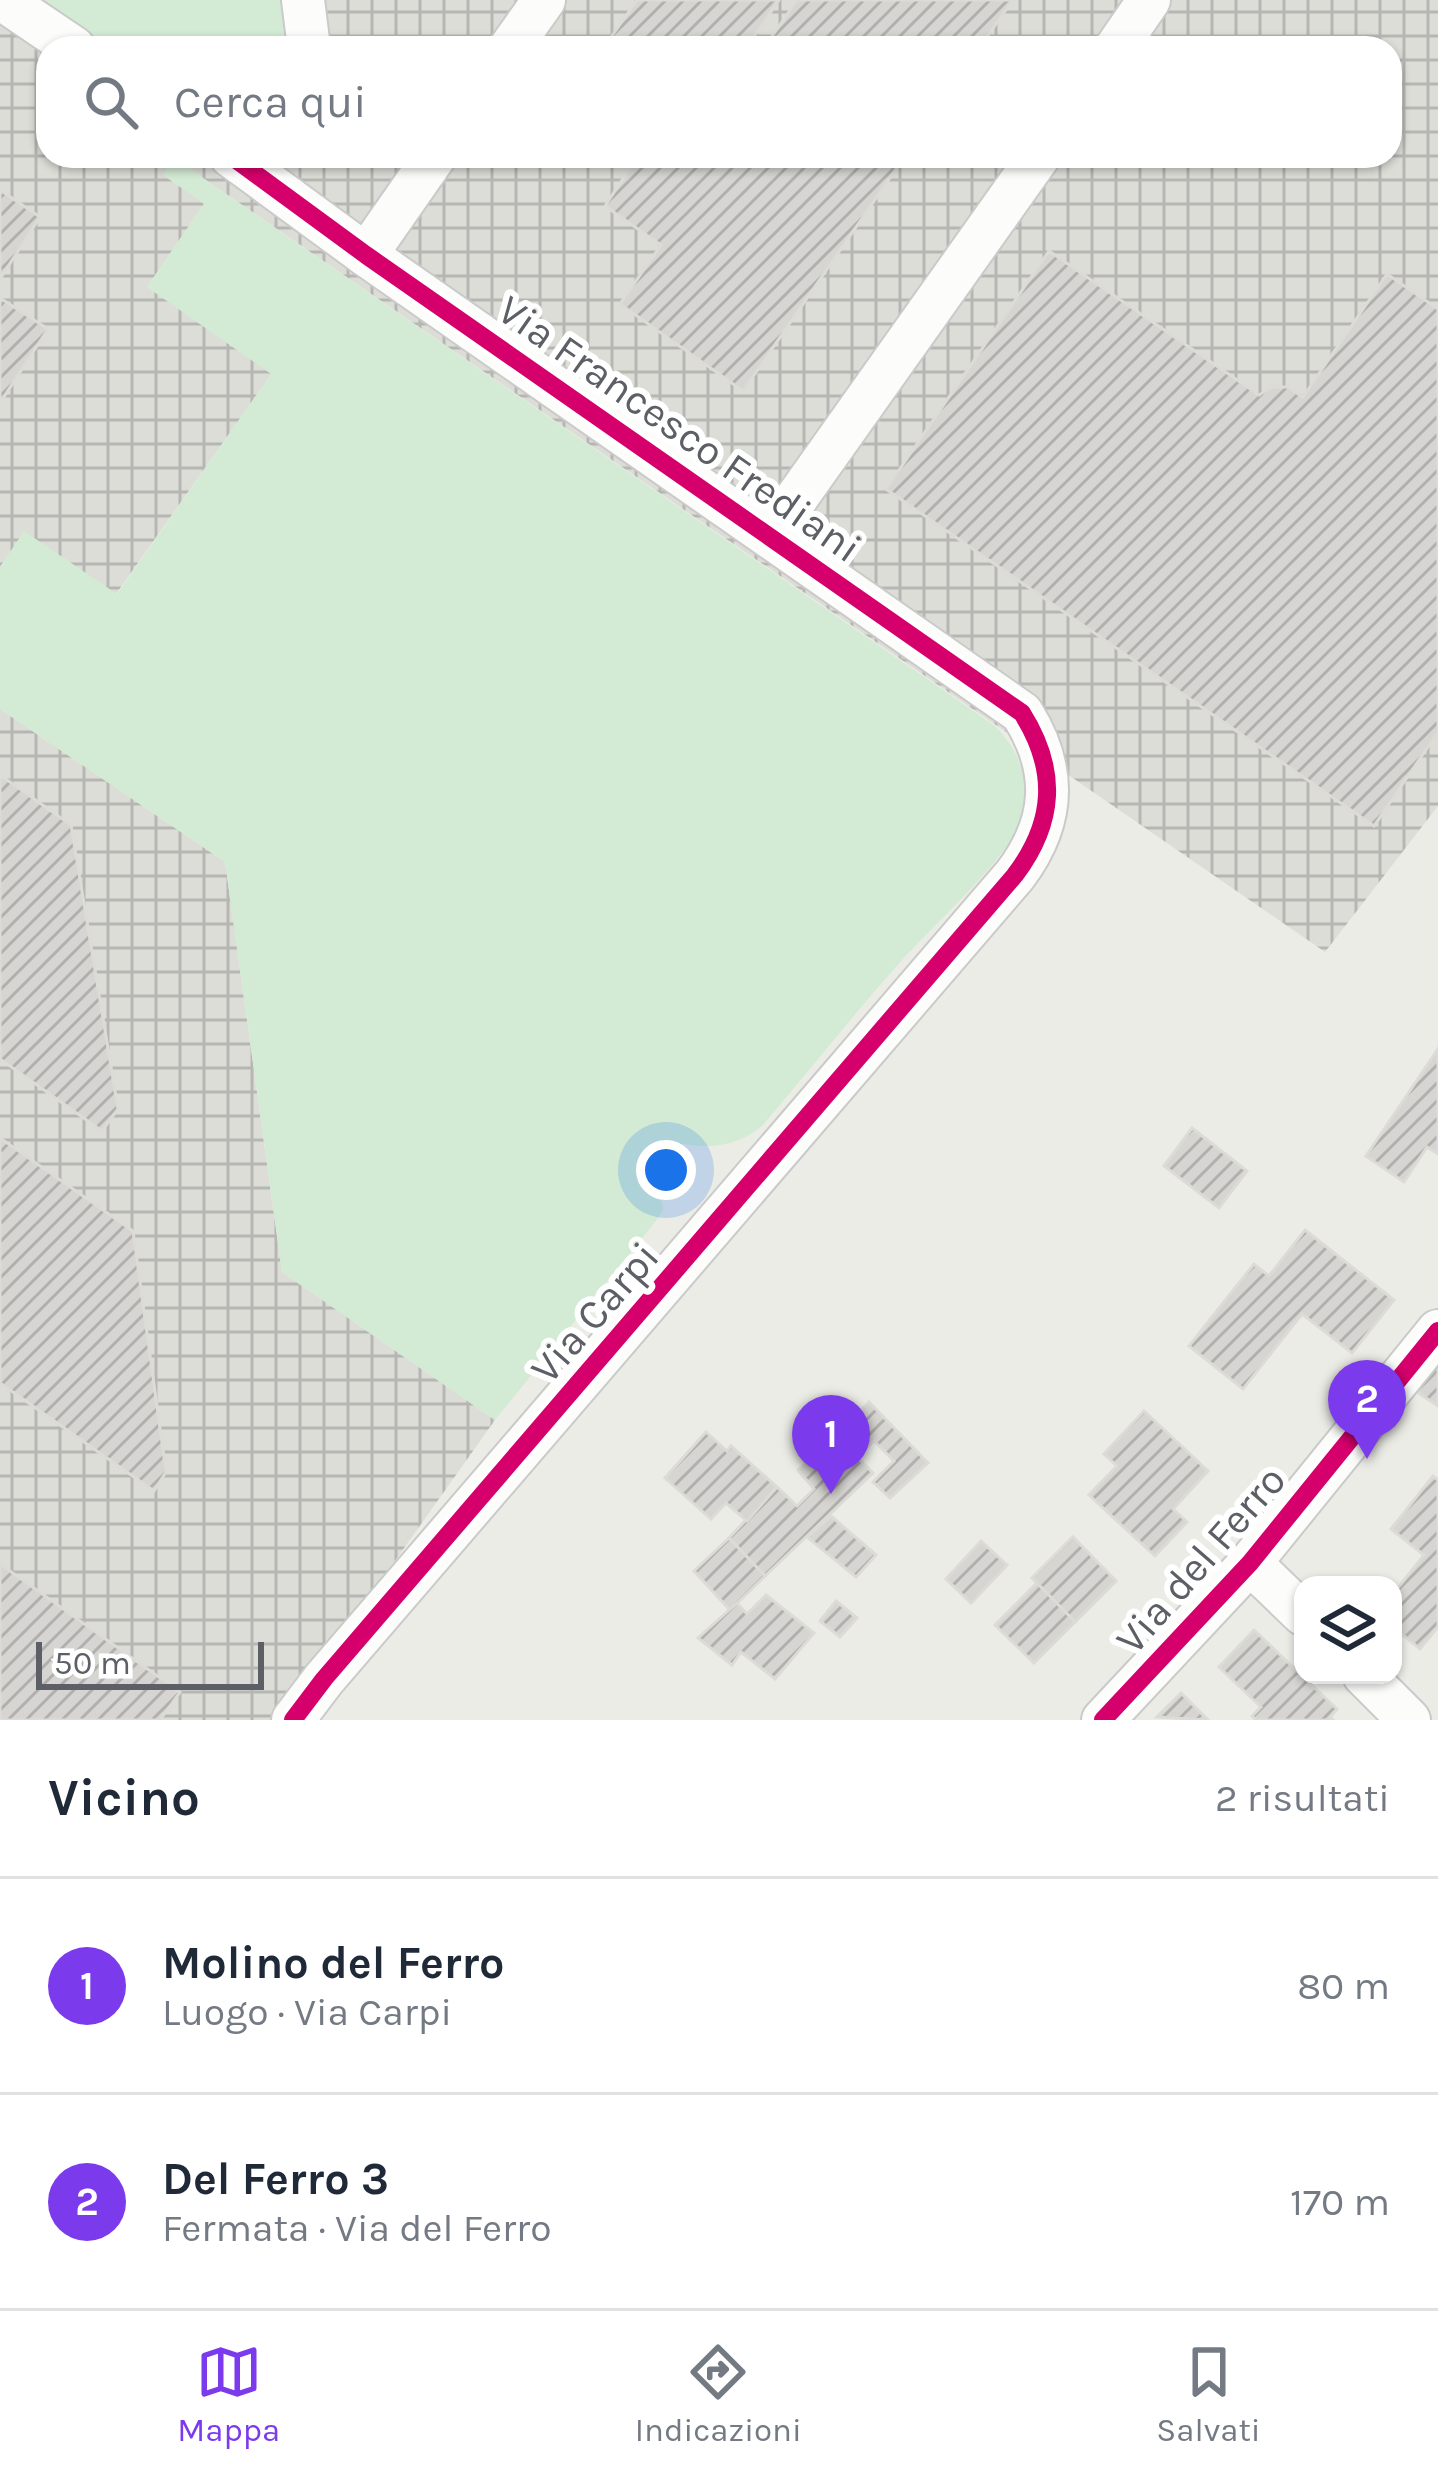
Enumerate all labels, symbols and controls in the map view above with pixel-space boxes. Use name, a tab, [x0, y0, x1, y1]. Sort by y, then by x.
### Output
search box	[36, 36, 1402, 168]
icon: search	[78, 69, 144, 135]
text: Cerca qui	[174, 76, 367, 128]
street label: Via Francesco Frediani	[488, 284, 871, 573]
your location	[636, 1140, 696, 1200]
street label: Via Carpi	[520, 1232, 670, 1393]
pin: 2	[1328, 1360, 1406, 1459]
pin: 1	[792, 1395, 870, 1494]
street label: Via del Ferro	[1105, 1455, 1296, 1664]
map controls	[1294, 1576, 1402, 1684]
button: layers	[1294, 1576, 1402, 1684]
scale bar	[36, 1636, 264, 1689]
text: 50 m	[54, 1644, 131, 1682]
text: Vicino	[48, 1768, 200, 1828]
text: 2 risultati	[1215, 1775, 1390, 1821]
text: Molino del Ferro	[162, 1937, 505, 1989]
text: 1	[80, 1963, 94, 2009]
text: 80 m	[1297, 1963, 1390, 2009]
text: Luogo · Via Carpi	[162, 1989, 452, 2035]
text: Del Ferro 3	[162, 2153, 389, 2205]
text: 2	[75, 2179, 99, 2225]
text: 170 m	[1290, 2179, 1390, 2225]
text: Fermata · Via del Ferro	[162, 2205, 552, 2251]
tab: Mappa	[177, 2339, 280, 2449]
tab: Indicazioni	[635, 2339, 802, 2449]
tab: Salvati	[1156, 2339, 1261, 2449]

